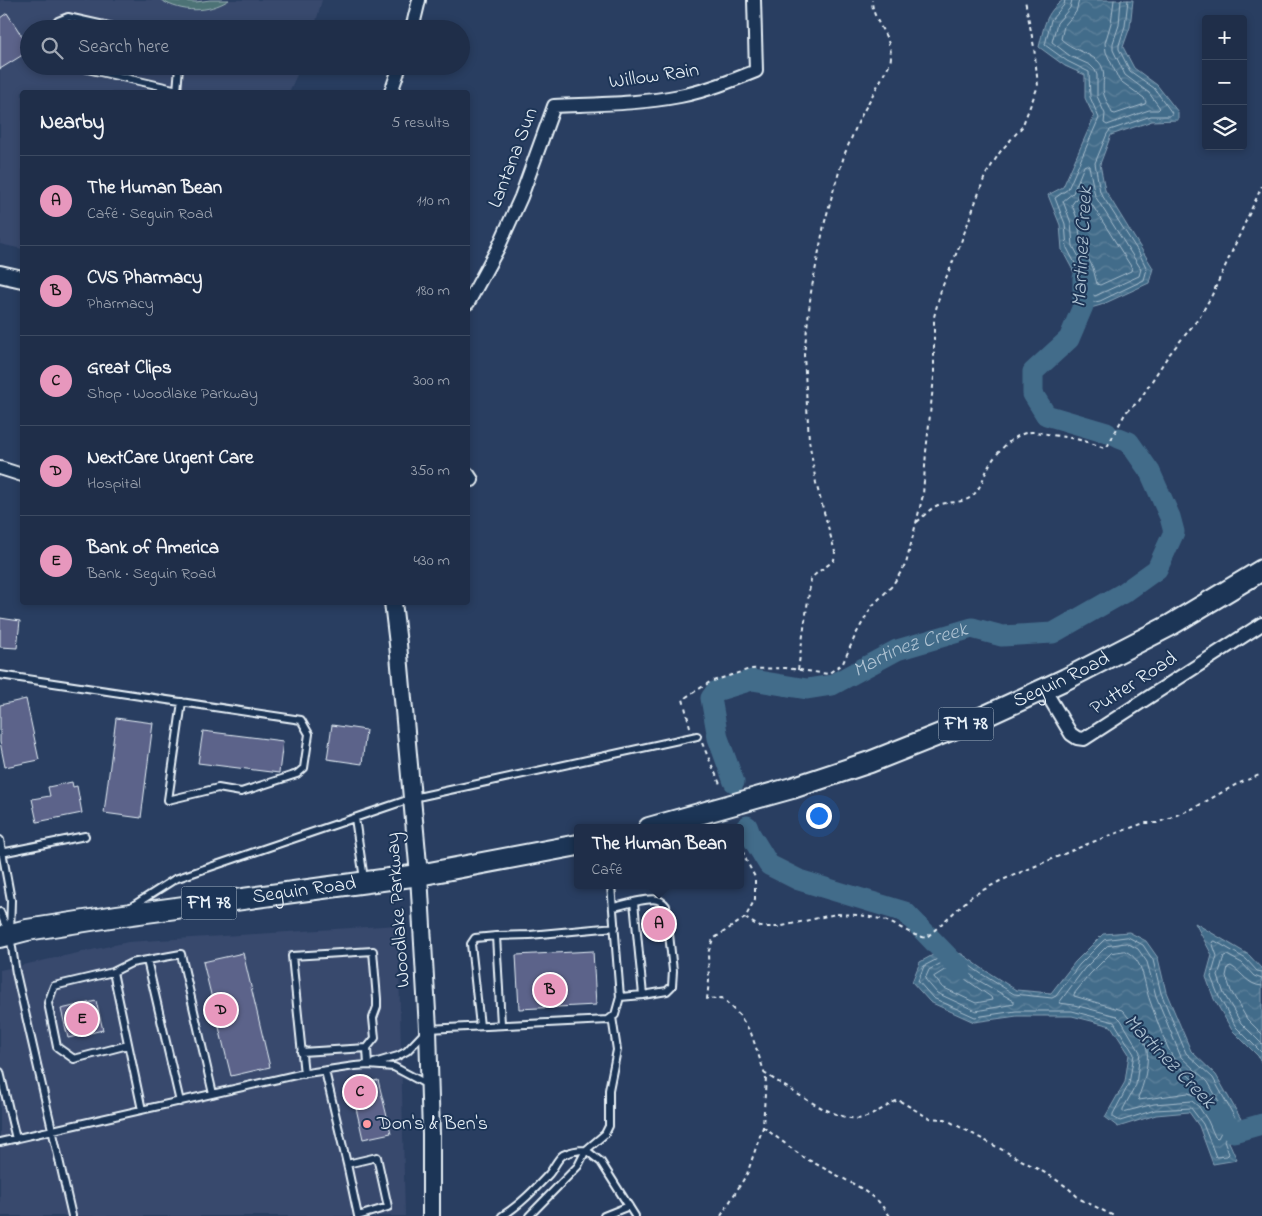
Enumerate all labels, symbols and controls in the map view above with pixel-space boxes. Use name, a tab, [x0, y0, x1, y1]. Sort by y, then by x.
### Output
map controls	[1202, 15, 1247, 150]
button: +	[1202, 15, 1247, 60]
search box	[20, 20, 470, 75]
icon: search	[38, 34, 66, 62]
text: Search here	[78, 34, 169, 61]
street label: Willow Rain	[607, 56, 701, 98]
button: −	[1202, 60, 1247, 105]
street label: Lantana Sun	[482, 104, 546, 212]
button: layers	[1202, 105, 1247, 150]
text: Nearby	[40, 108, 104, 138]
text: 5 results	[391, 111, 450, 135]
text: The Human Bean	[87, 175, 222, 202]
water label: Martinez Creek	[1065, 185, 1101, 308]
text: A	[51, 189, 61, 213]
text: 110 m	[416, 189, 450, 213]
text: Café · Seguin Road	[87, 202, 213, 226]
text: CVS Pharmacy	[87, 265, 202, 292]
text: B	[51, 279, 61, 303]
text: 180 m	[416, 279, 450, 303]
text: Pharmacy	[87, 292, 154, 316]
text: Great Clips	[87, 355, 172, 382]
text: C	[52, 369, 60, 393]
text: 300 m	[413, 369, 450, 393]
text: Shop · Woodlake Parkway	[87, 382, 258, 406]
text: NextCare Urgent Care	[87, 445, 254, 472]
text: D	[50, 459, 62, 483]
text: 350 m	[411, 459, 450, 483]
text: Hospital	[87, 472, 141, 496]
text: Bank of America	[87, 535, 219, 562]
text: E	[51, 549, 61, 573]
text: 430 m	[413, 549, 450, 573]
text: Bank · Seguin Road	[87, 562, 216, 586]
water label: Martinez Creek	[847, 615, 972, 686]
street label: Seguin Road	[1008, 644, 1115, 716]
street label: Putter Road	[1085, 645, 1183, 723]
road number: FM 78	[938, 708, 994, 741]
your location	[806, 803, 832, 829]
popup	[574, 824, 744, 889]
street label: Woodlake Parkway	[379, 831, 419, 989]
text: The Human Bean	[591, 831, 727, 858]
text: Café	[591, 858, 623, 882]
street label: Seguin Road	[251, 869, 358, 912]
road number: FM 78	[182, 886, 236, 920]
pin: A	[643, 905, 675, 943]
pin: B	[534, 971, 566, 1009]
pin: D	[205, 991, 237, 1029]
pin: E	[66, 1000, 98, 1038]
water label: Martinez Creek	[1116, 1008, 1222, 1117]
pin: C	[344, 1073, 376, 1111]
place label: Don's & Ben's	[376, 1110, 488, 1139]
marker: Don's & Ben's	[361, 1118, 373, 1130]

